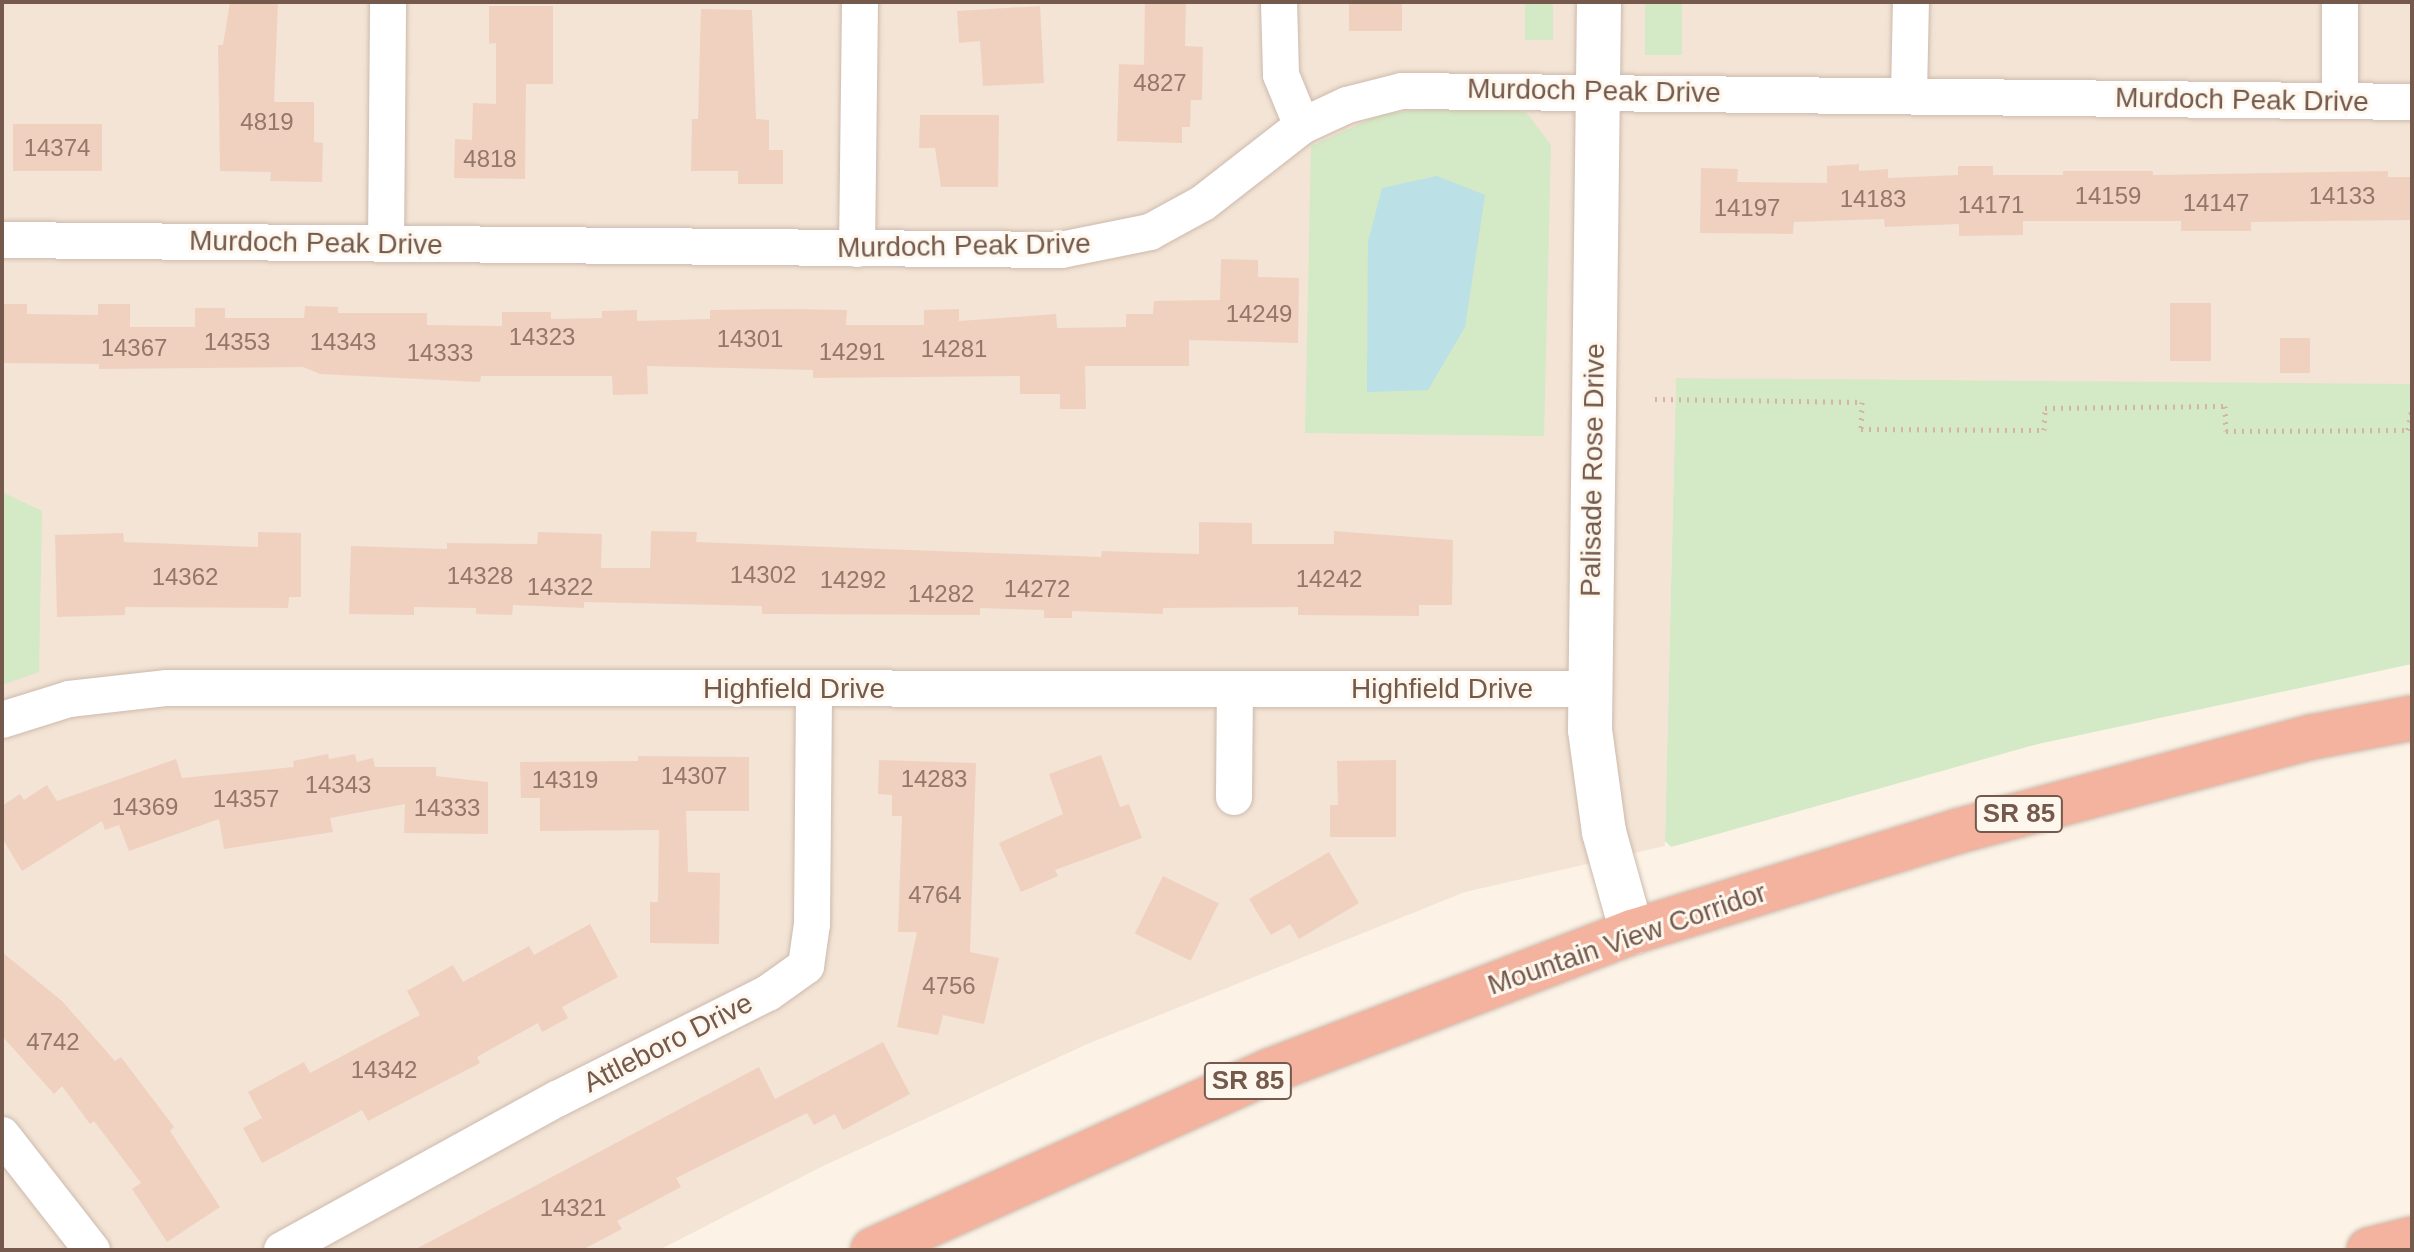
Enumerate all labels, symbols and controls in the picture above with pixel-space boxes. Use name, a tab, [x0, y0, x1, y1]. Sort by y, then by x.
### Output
house number: 4827	[1133, 69, 1187, 97]
street label: Murdoch Peak Drive	[1467, 72, 1721, 110]
street label: Murdoch Peak Drive	[2115, 81, 2369, 119]
house number: 4819	[240, 108, 294, 136]
house number: 14374	[24, 134, 90, 162]
house number: 4818	[463, 145, 517, 173]
house number: 14159	[2075, 182, 2141, 210]
house number: 14133	[2309, 182, 2375, 210]
house number: 14183	[1840, 185, 1906, 213]
house number: 14147	[2183, 189, 2249, 217]
house number: 14171	[1958, 191, 2024, 219]
house number: 14197	[1714, 194, 1780, 222]
street label: Murdoch Peak Drive	[189, 224, 443, 262]
street label: Murdoch Peak Drive	[837, 227, 1091, 265]
house number: 14249	[1226, 300, 1292, 328]
house number: 14323	[509, 323, 575, 351]
house number: 14301	[717, 325, 783, 353]
house number: 14353	[204, 328, 270, 356]
house number: 14343	[310, 328, 376, 356]
house number: 14367	[101, 334, 167, 362]
house number: 14281	[921, 335, 987, 363]
house number: 14291	[819, 338, 885, 366]
house number: 14333	[407, 339, 473, 367]
street label: Palisade Rose Drive	[1574, 343, 1612, 597]
house number: 14302	[730, 561, 796, 589]
house number: 14328	[447, 562, 513, 590]
house number: 14362	[152, 563, 218, 591]
house number: 14242	[1296, 565, 1362, 593]
house number: 14292	[820, 566, 886, 594]
house number: 14322	[527, 573, 593, 601]
house number: 14272	[1004, 575, 1070, 603]
house number: 14282	[908, 580, 974, 608]
street label: Highfield Drive	[703, 672, 885, 706]
street label: Highfield Drive	[1351, 672, 1533, 706]
house number: 14307	[661, 762, 727, 790]
house number: 14283	[901, 765, 967, 793]
house number: 14319	[532, 766, 598, 794]
house number: 14343	[305, 771, 371, 799]
house number: 14357	[213, 785, 279, 813]
road number: SR 85	[1973, 792, 2065, 836]
house number: 14369	[112, 793, 178, 821]
house number: 14333	[414, 794, 480, 822]
street label: Mountain View Corridor	[1483, 876, 1771, 1002]
house number: 4764	[908, 881, 962, 909]
house number: 4756	[922, 972, 976, 1000]
street label: Attleboro Drive	[578, 986, 758, 1100]
house number: 4742	[26, 1028, 80, 1056]
house number: 14342	[351, 1056, 417, 1084]
road number: SR 85	[1202, 1059, 1294, 1103]
house number: 14321	[540, 1194, 606, 1222]

